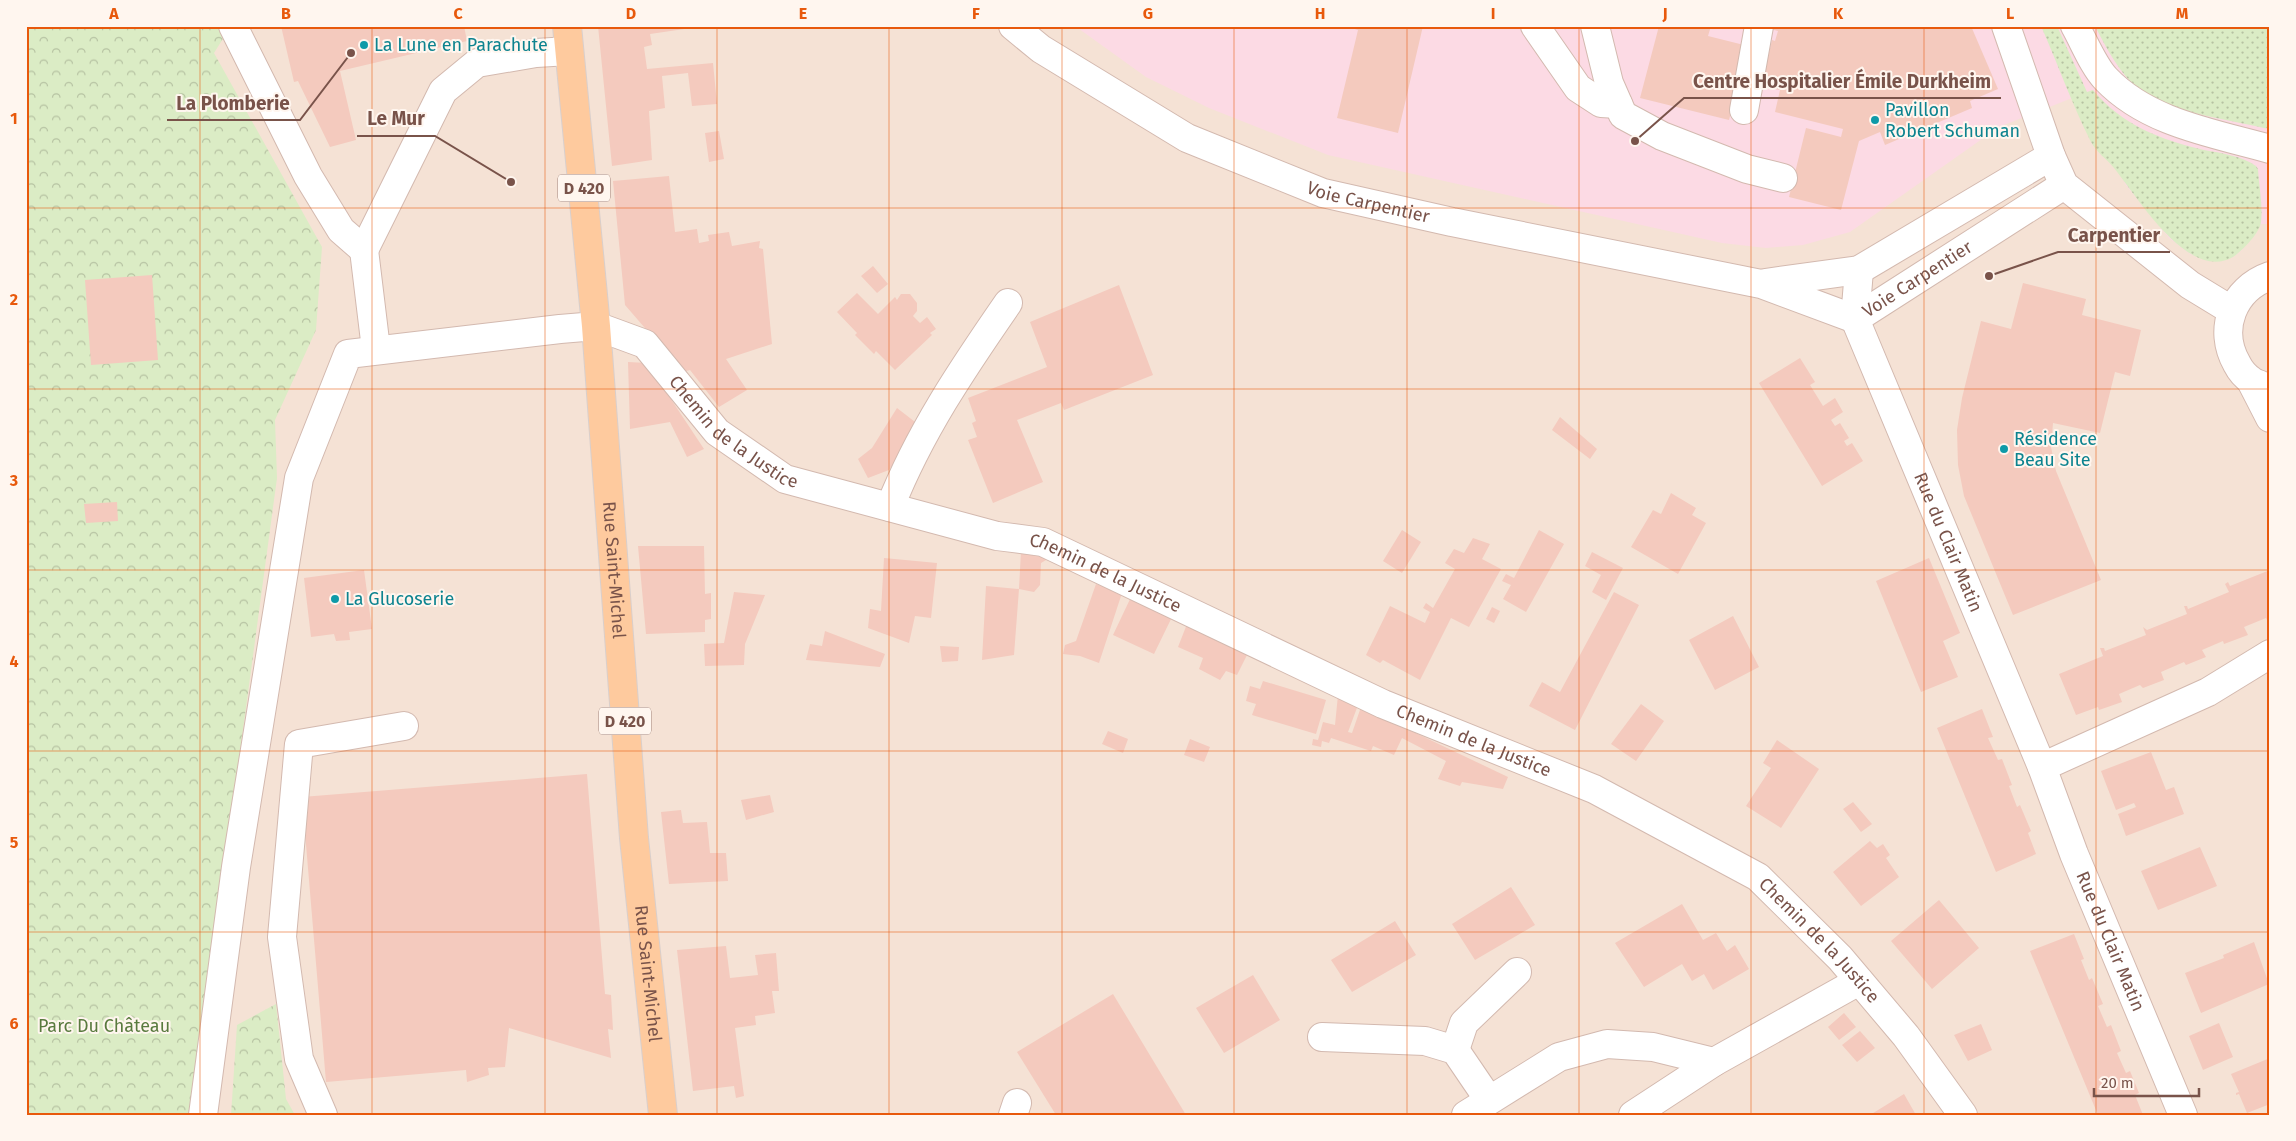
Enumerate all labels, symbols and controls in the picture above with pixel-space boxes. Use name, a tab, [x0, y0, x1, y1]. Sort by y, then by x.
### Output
text: A	[108, 4, 119, 23]
text: B	[281, 4, 291, 23]
text: C	[453, 4, 463, 23]
text: D	[626, 4, 636, 23]
text: E	[799, 4, 807, 23]
text: F	[972, 4, 980, 23]
text: G	[1143, 4, 1153, 23]
text: H	[1315, 4, 1325, 23]
text: I	[1491, 4, 1495, 23]
text: J	[1661, 4, 1668, 23]
text: K	[1833, 4, 1844, 23]
text: L	[2006, 4, 2014, 23]
text: M	[2176, 4, 2189, 23]
place label: La Lune en Parachute	[374, 34, 548, 56]
marker: La Lune en Parachute	[358, 39, 370, 51]
callout: Centre Hospitalier Émile Durkheim	[1684, 64, 2001, 98]
text: Centre Hospitalier Émile Durkheim	[1693, 68, 1991, 93]
callout: La Plomberie	[167, 86, 300, 120]
text: La Plomberie	[176, 92, 290, 115]
place label: Pavillon Robert Schuman	[1885, 99, 2020, 142]
callout: Le Mur	[357, 102, 435, 136]
text: Le Mur	[367, 107, 425, 130]
text: 1	[10, 109, 18, 128]
marker: Pavillon Robert Schuman	[1869, 114, 1881, 126]
road number: D 420	[558, 174, 610, 202]
street label: Voie Carpentier	[1303, 176, 1432, 228]
callout: Carpentier	[2058, 218, 2170, 252]
text: Carpentier	[2068, 224, 2161, 247]
street label: Voie Carpentier	[1858, 236, 1976, 322]
text: 2	[10, 290, 18, 309]
street label: Chemin de la Justice	[664, 371, 800, 493]
place label: Résidence Beau Site	[2014, 428, 2097, 471]
marker: Résidence Beau Site	[1998, 443, 2010, 455]
street label: Rue du Clair Matin	[1909, 469, 1987, 615]
text: 3	[9, 471, 18, 490]
street label: Rue Saint-Michel	[598, 500, 630, 639]
street label: Chemin de la Justice	[1028, 529, 1185, 617]
place label: La Glucoserie	[345, 588, 454, 610]
marker: La Glucoserie	[329, 593, 341, 605]
text: 4	[9, 652, 19, 671]
street label: Chemin de la Justice	[1393, 699, 1554, 782]
road number: D 420	[599, 708, 651, 734]
text: 5	[10, 833, 19, 852]
street label: Rue du Clair Matin	[2071, 868, 2149, 1015]
street label: Chemin de la Justice	[1754, 873, 1884, 1007]
street label: Rue Saint-Michel	[630, 904, 666, 1043]
text: 6	[9, 1014, 19, 1033]
park label: Parc Du Château	[38, 1015, 170, 1037]
scale bar	[2094, 1066, 2198, 1098]
text: 20 m	[2101, 1074, 2134, 1092]

